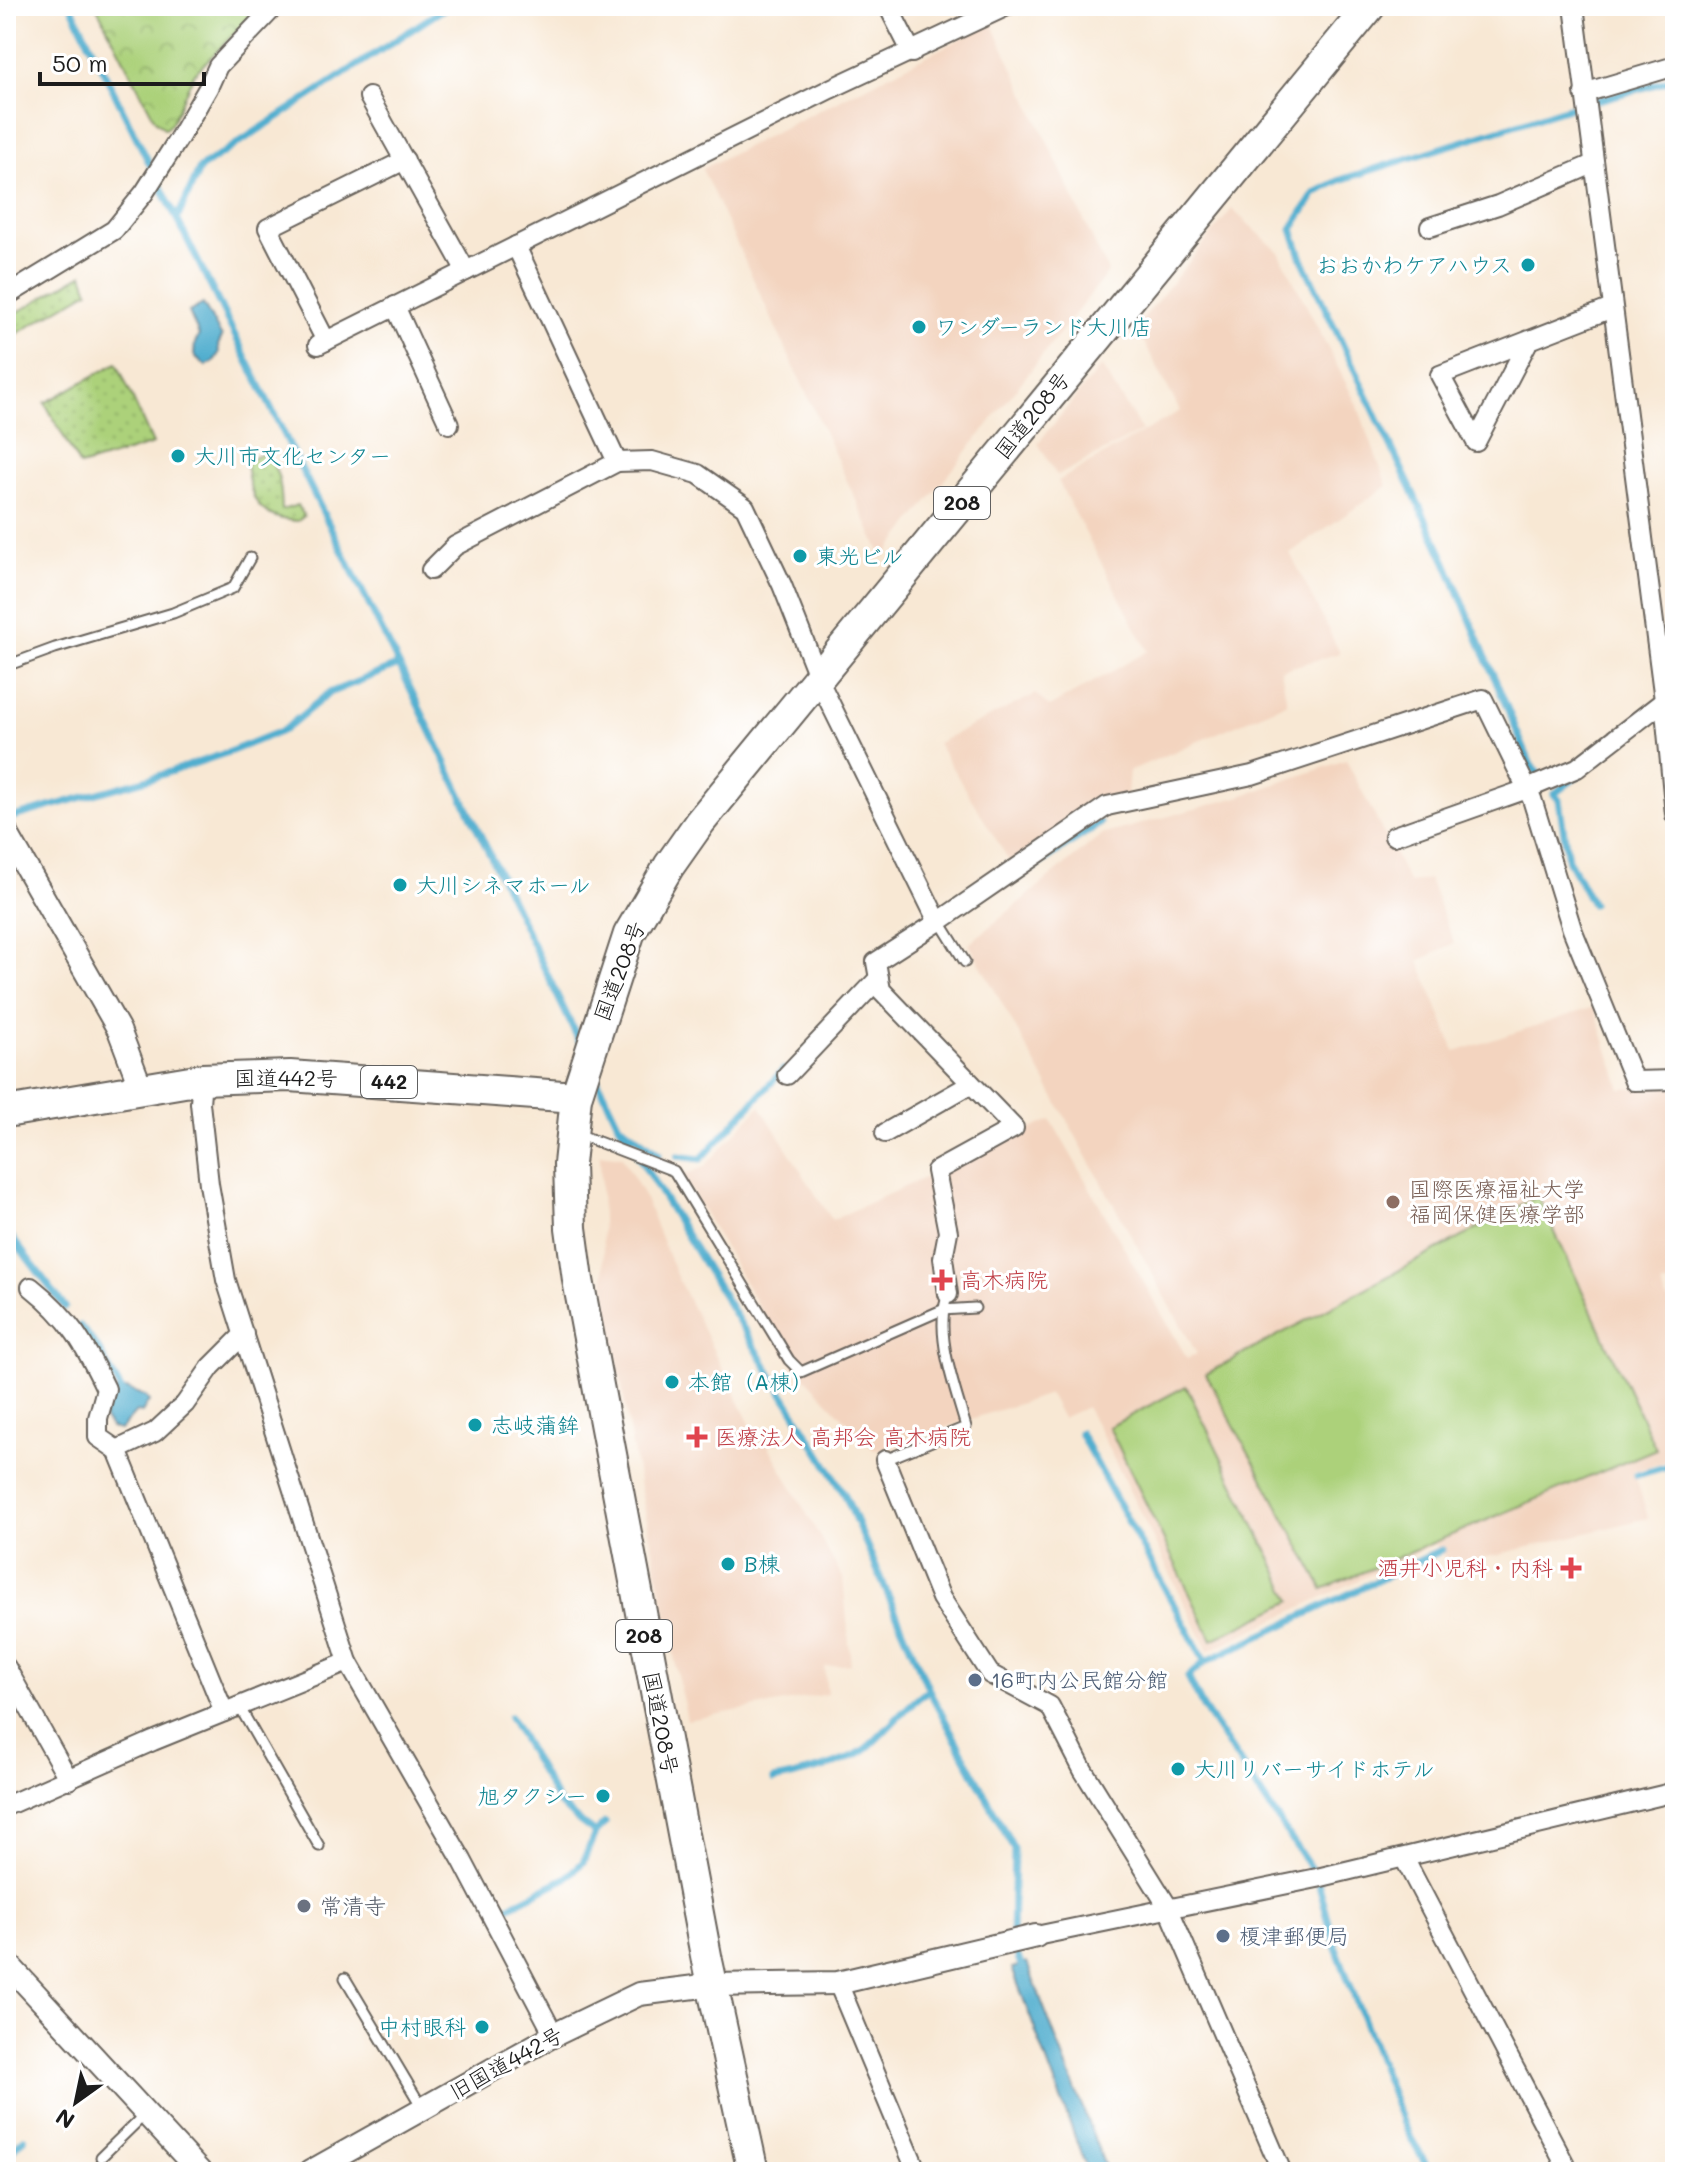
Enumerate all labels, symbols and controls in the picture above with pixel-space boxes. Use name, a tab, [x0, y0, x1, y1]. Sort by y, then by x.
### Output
scale bar	[40, 36, 204, 86]
text: 50 m	[52, 47, 108, 78]
place label: おおかわケアハウス	[1316, 250, 1512, 279]
marker: おおかわケアハウス	[1519, 256, 1537, 274]
place label: ワンダーランド大川店	[935, 312, 1152, 341]
marker: ワンダーランド大川店	[910, 318, 928, 336]
street label: 国道208号	[987, 365, 1076, 465]
place label: 大川市文化センター	[194, 441, 391, 470]
marker: 大川市文化センター	[169, 447, 187, 465]
road number: 208	[934, 487, 990, 519]
place label: 東光ビル	[816, 541, 904, 570]
marker: 東光ビル	[791, 547, 809, 565]
place label: 大川シネマホール	[416, 870, 591, 899]
marker: 大川シネマホール	[391, 876, 409, 894]
street label: 国道208号	[586, 917, 651, 1025]
street label: 国道442号	[234, 1063, 338, 1092]
road number: 442	[361, 1066, 417, 1098]
place label: 国際医療福祉大学 福岡保健医療学部	[1409, 1174, 1585, 1228]
marker: 国際医療福祉大学 福岡保健医療学部	[1384, 1193, 1402, 1211]
place label: 高木病院	[960, 1265, 1048, 1294]
marker: 高木病院	[931, 1269, 953, 1291]
place label: 本館（A棟）	[688, 1367, 813, 1396]
marker: 本館（A棟）	[663, 1373, 681, 1391]
place label: 志岐蒲鉾	[491, 1410, 579, 1439]
marker: 志岐蒲鉾	[466, 1416, 484, 1434]
place label: 医療法人 高邦会 高木病院	[715, 1422, 971, 1451]
marker: 医療法人 高邦会 高木病院	[686, 1426, 708, 1448]
place label: B棟	[744, 1549, 780, 1578]
place label: 酒井小児科・内科	[1377, 1553, 1553, 1582]
marker: B棟	[719, 1555, 737, 1573]
marker: 酒井小児科・内科	[1560, 1557, 1582, 1579]
road number: 208	[616, 1620, 672, 1652]
place label: 16町内公民館分館	[991, 1665, 1168, 1694]
street label: 国道208号	[637, 1669, 686, 1777]
marker: 16町内公民館分館	[966, 1671, 984, 1689]
place label: 大川リバーサイドホテル	[1194, 1754, 1435, 1783]
marker: 大川リバーサイドホテル	[1169, 1760, 1187, 1778]
place label: 旭タクシー	[477, 1781, 587, 1810]
marker: 旭タクシー	[594, 1787, 612, 1805]
place label: 常清寺	[320, 1891, 386, 1920]
marker: 常清寺	[295, 1897, 313, 1915]
place label: 榎津郵便局	[1239, 1921, 1349, 1950]
marker: 榎津郵便局	[1214, 1927, 1232, 1945]
place label: 中村眼科	[378, 2012, 466, 2041]
marker: 中村眼科	[473, 2018, 491, 2036]
street label: 旧国道442号	[444, 2019, 568, 2106]
north arrow	[36, 2062, 116, 2142]
text: N	[50, 2102, 80, 2136]

